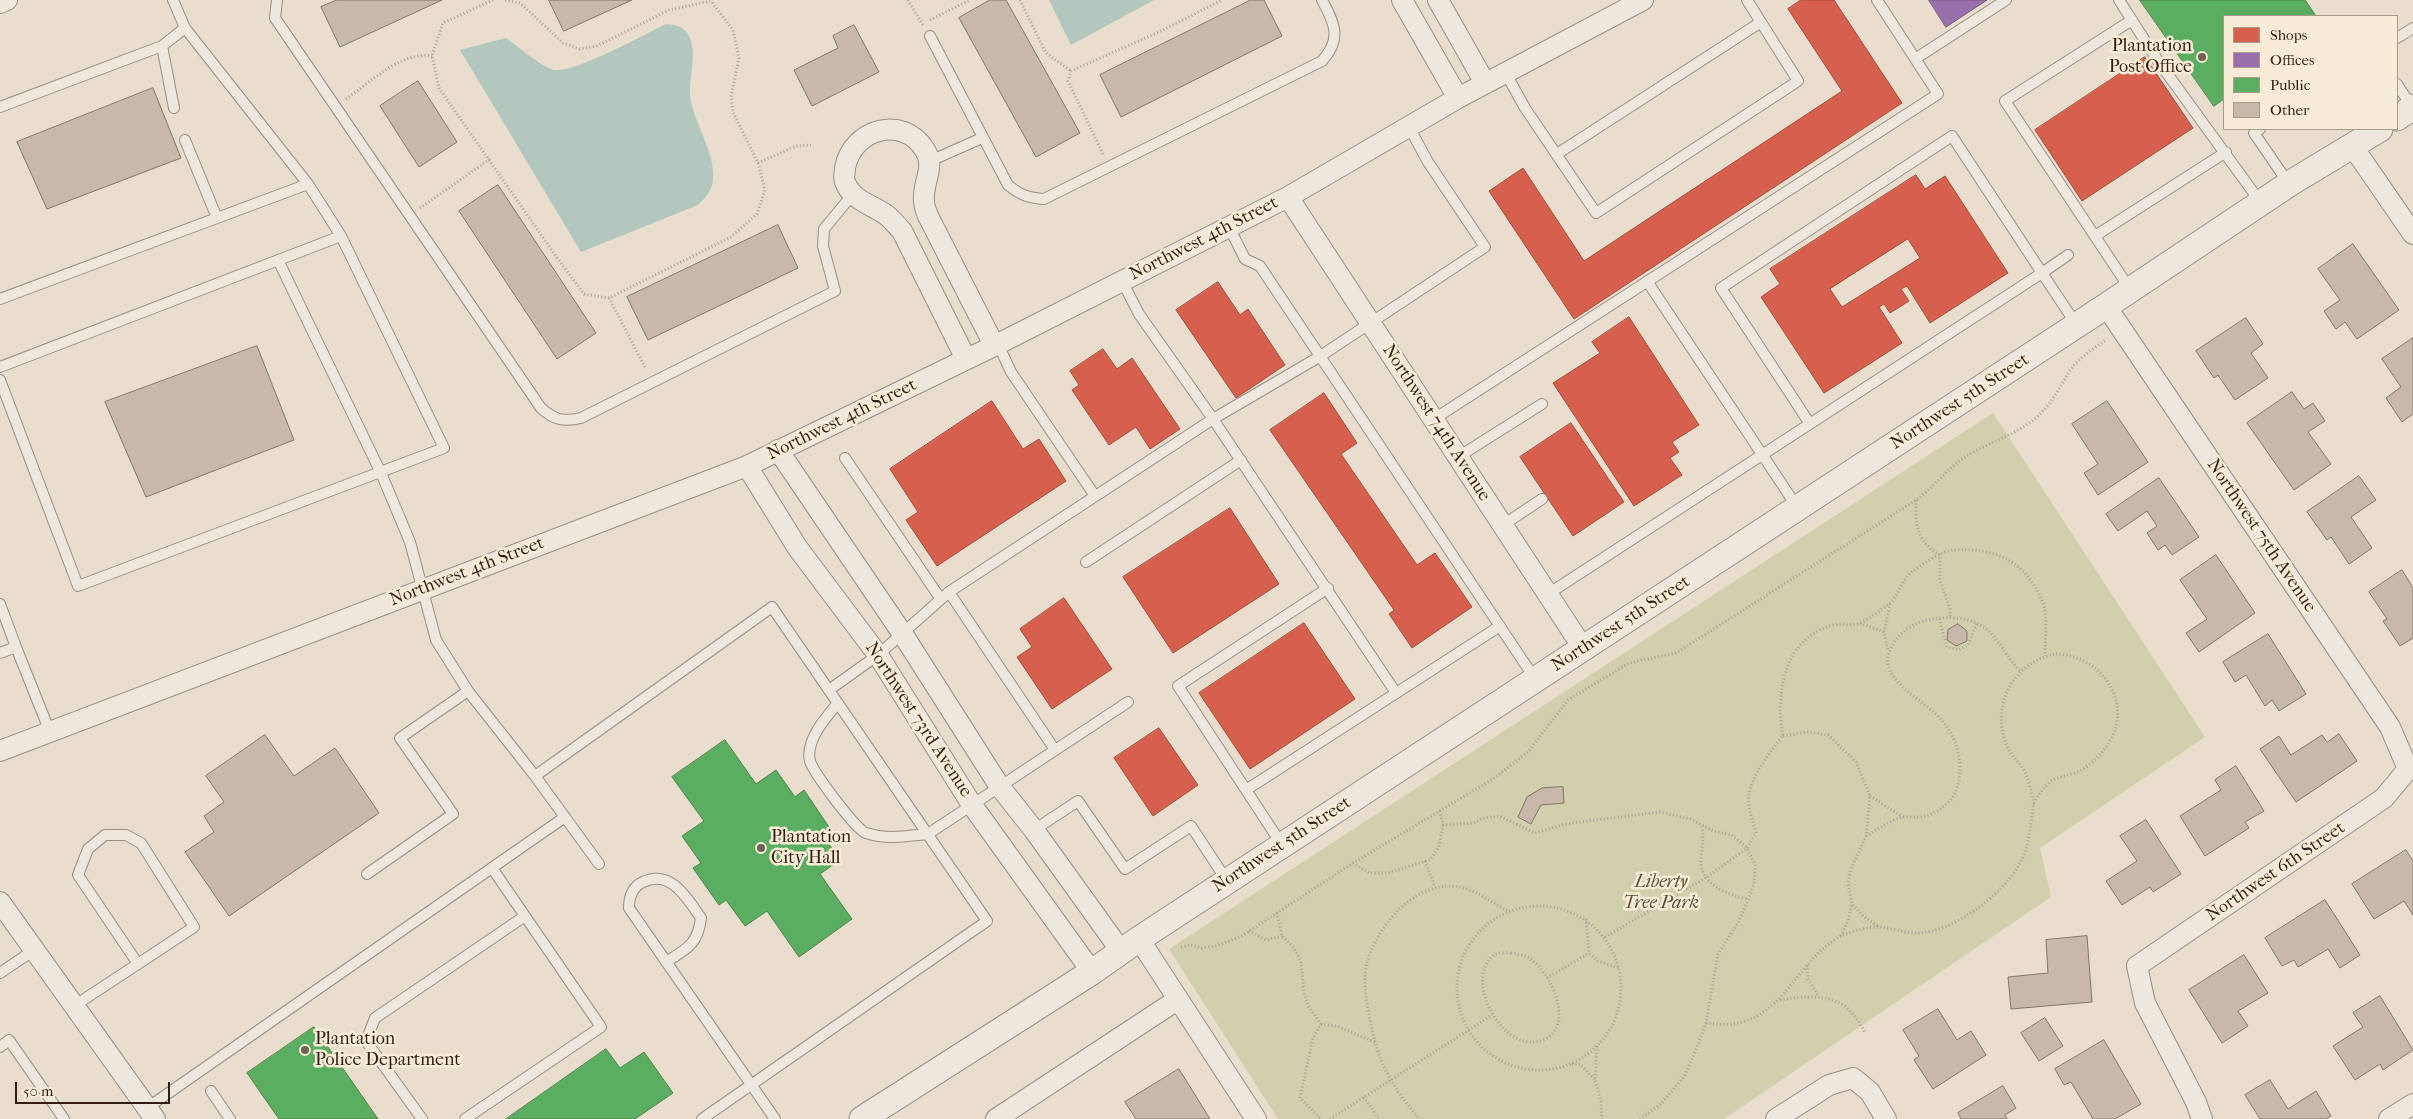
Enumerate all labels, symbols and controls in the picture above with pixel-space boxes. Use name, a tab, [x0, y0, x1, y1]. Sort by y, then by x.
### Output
legend	[2223, 15, 2398, 130]
text: Shops	[2270, 26, 2307, 44]
place label: Plantation Post Office	[2109, 36, 2192, 78]
marker: Plantation Post Office	[2196, 51, 2208, 63]
text: Offices	[2270, 51, 2315, 69]
text: Public	[2270, 76, 2310, 94]
text: Other	[2270, 101, 2309, 119]
street label: Northwest 4th Street	[1126, 192, 1282, 286]
street label: Northwest 74th Avenue	[1377, 341, 1495, 505]
street label: Northwest 5th Street	[1887, 349, 2033, 455]
street label: Northwest 4th Street	[764, 374, 920, 466]
street label: Northwest 75th Avenue	[2202, 455, 2320, 617]
street label: Northwest 4th Street	[387, 533, 547, 611]
street label: Northwest 5th Street	[1548, 571, 1694, 677]
street label: Northwest 73rd Avenue	[860, 638, 976, 802]
street label: Northwest 5th Street	[1209, 792, 1355, 898]
street label: Northwest 6th Street	[2202, 818, 2350, 926]
place label: Plantation City Hall	[771, 827, 851, 870]
marker: Plantation City Hall	[755, 842, 767, 854]
park label: Liberty Tree Park	[1623, 872, 1699, 914]
place label: Plantation Police Department	[315, 1029, 461, 1072]
marker: Plantation Police Department	[299, 1044, 311, 1056]
scale bar	[18, 1072, 172, 1104]
text: 50 m	[23, 1082, 53, 1100]

